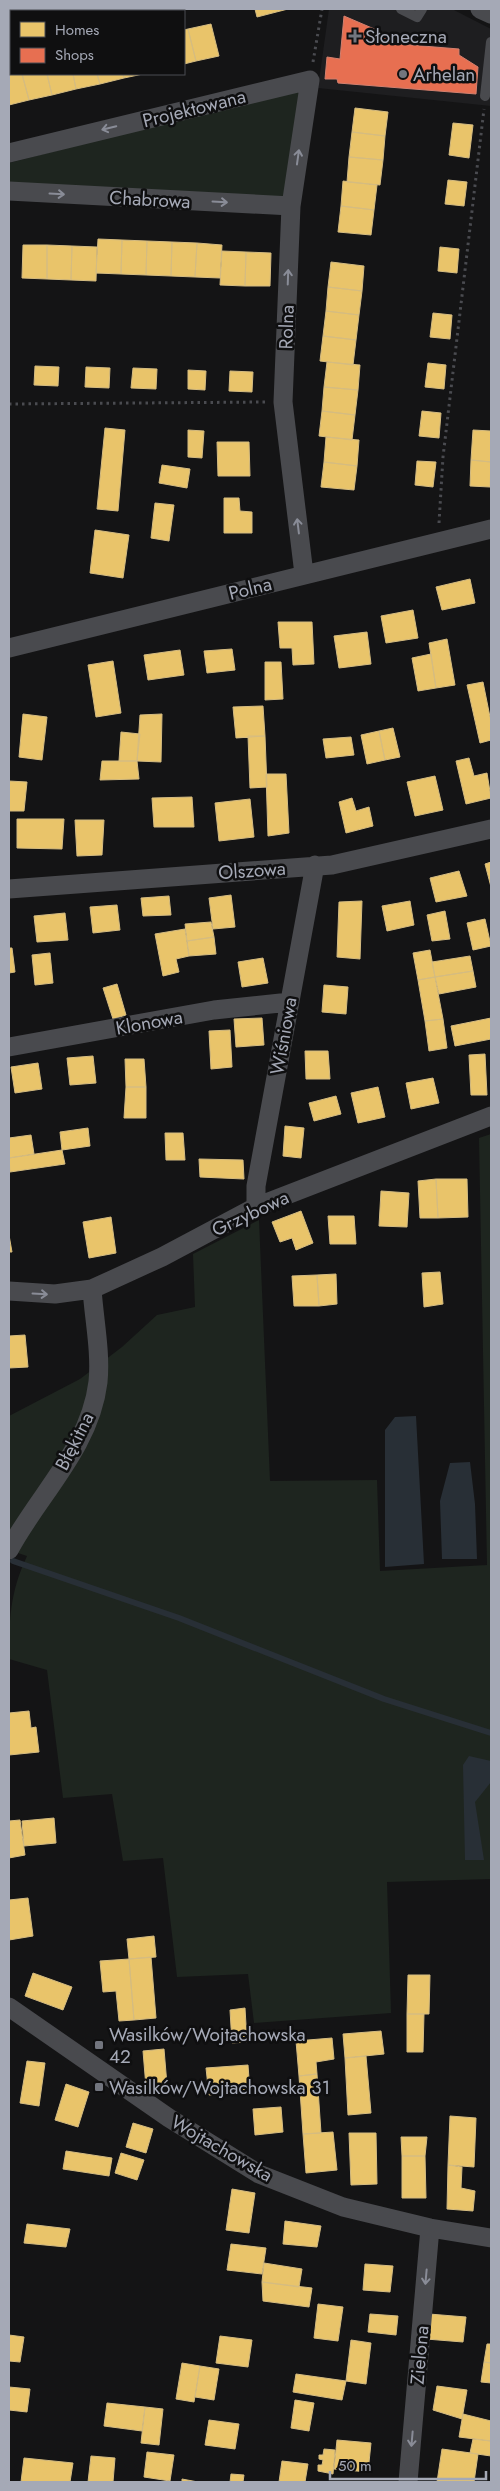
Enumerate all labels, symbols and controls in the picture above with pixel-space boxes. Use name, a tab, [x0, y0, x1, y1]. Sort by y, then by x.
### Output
legend	[10, 10, 185, 75]
text: Homes	[55, 19, 99, 41]
place label: Słoneczna	[365, 23, 447, 50]
marker: Słoneczna	[349, 30, 361, 42]
text: Shops	[55, 44, 94, 66]
place label: Arhelan	[413, 61, 475, 88]
marker: Arhelan	[397, 68, 409, 80]
street label: Projektowana	[140, 83, 249, 134]
one-way arrow	[102, 124, 118, 133]
one-way arrow	[294, 150, 304, 166]
street label: Chabrowa	[109, 184, 191, 215]
one-way arrow	[49, 189, 65, 198]
one-way arrow	[211, 198, 227, 207]
one-way arrow	[284, 269, 293, 285]
street label: Rolna	[272, 304, 301, 350]
one-way arrow	[293, 518, 303, 534]
street label: Polna	[226, 570, 275, 607]
street label: Olszowa	[217, 855, 287, 886]
street label: Wiśniowa	[263, 995, 304, 1077]
street label: Klonowa	[113, 1003, 185, 1042]
street label: Grzybowa	[207, 1184, 293, 1243]
one-way arrow	[32, 1289, 48, 1298]
street label: Błękitna	[48, 1408, 100, 1475]
place label: Wasilków/Wojtachowska 42	[109, 2021, 306, 2070]
marker: Wasilków/Wojtachowska 42	[93, 2039, 105, 2051]
place label: Wasilków/Wojtachowska 31	[109, 2074, 330, 2101]
marker: Wasilków/Wojtachowska 31	[93, 2081, 105, 2093]
street label: Wojtachowska	[166, 2108, 278, 2188]
one-way arrow	[421, 2269, 431, 2285]
street label: Zielona	[403, 2325, 436, 2386]
one-way arrow	[407, 2431, 417, 2447]
scale bar	[330, 2448, 486, 2480]
text: 50 m	[338, 2455, 372, 2477]

